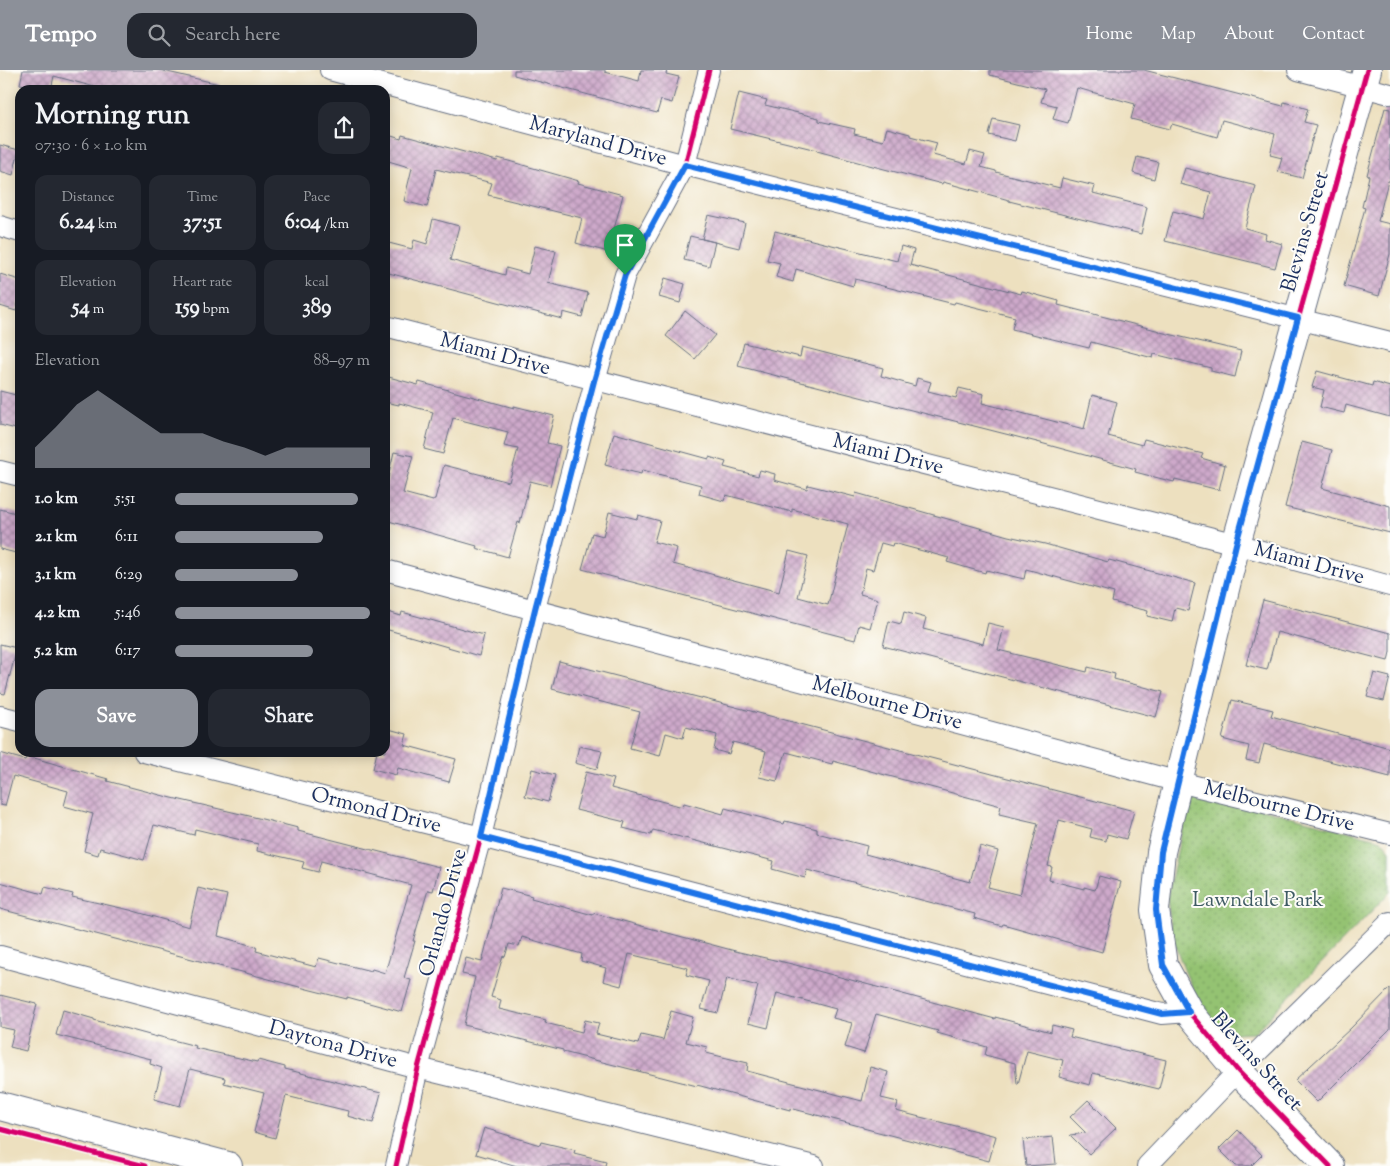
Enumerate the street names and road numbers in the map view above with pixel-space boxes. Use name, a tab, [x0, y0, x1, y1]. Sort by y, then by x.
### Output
street label: Maryland Drive	[526, 109, 670, 175]
street label: Blevins Street	[1274, 168, 1338, 296]
street label: Miami Drive	[436, 326, 554, 384]
street label: Miami Drive	[829, 427, 947, 483]
street label: Miami Drive	[1250, 535, 1368, 593]
street label: Melbourne Drive	[808, 670, 966, 738]
street label: Melbourne Drive	[1200, 774, 1358, 840]
street label: Ormond Drive	[308, 780, 444, 842]
street label: Orlando Drive	[412, 846, 476, 980]
street label: Blevins Street	[1203, 1006, 1309, 1118]
street label: Daytona Drive	[265, 1013, 401, 1077]

